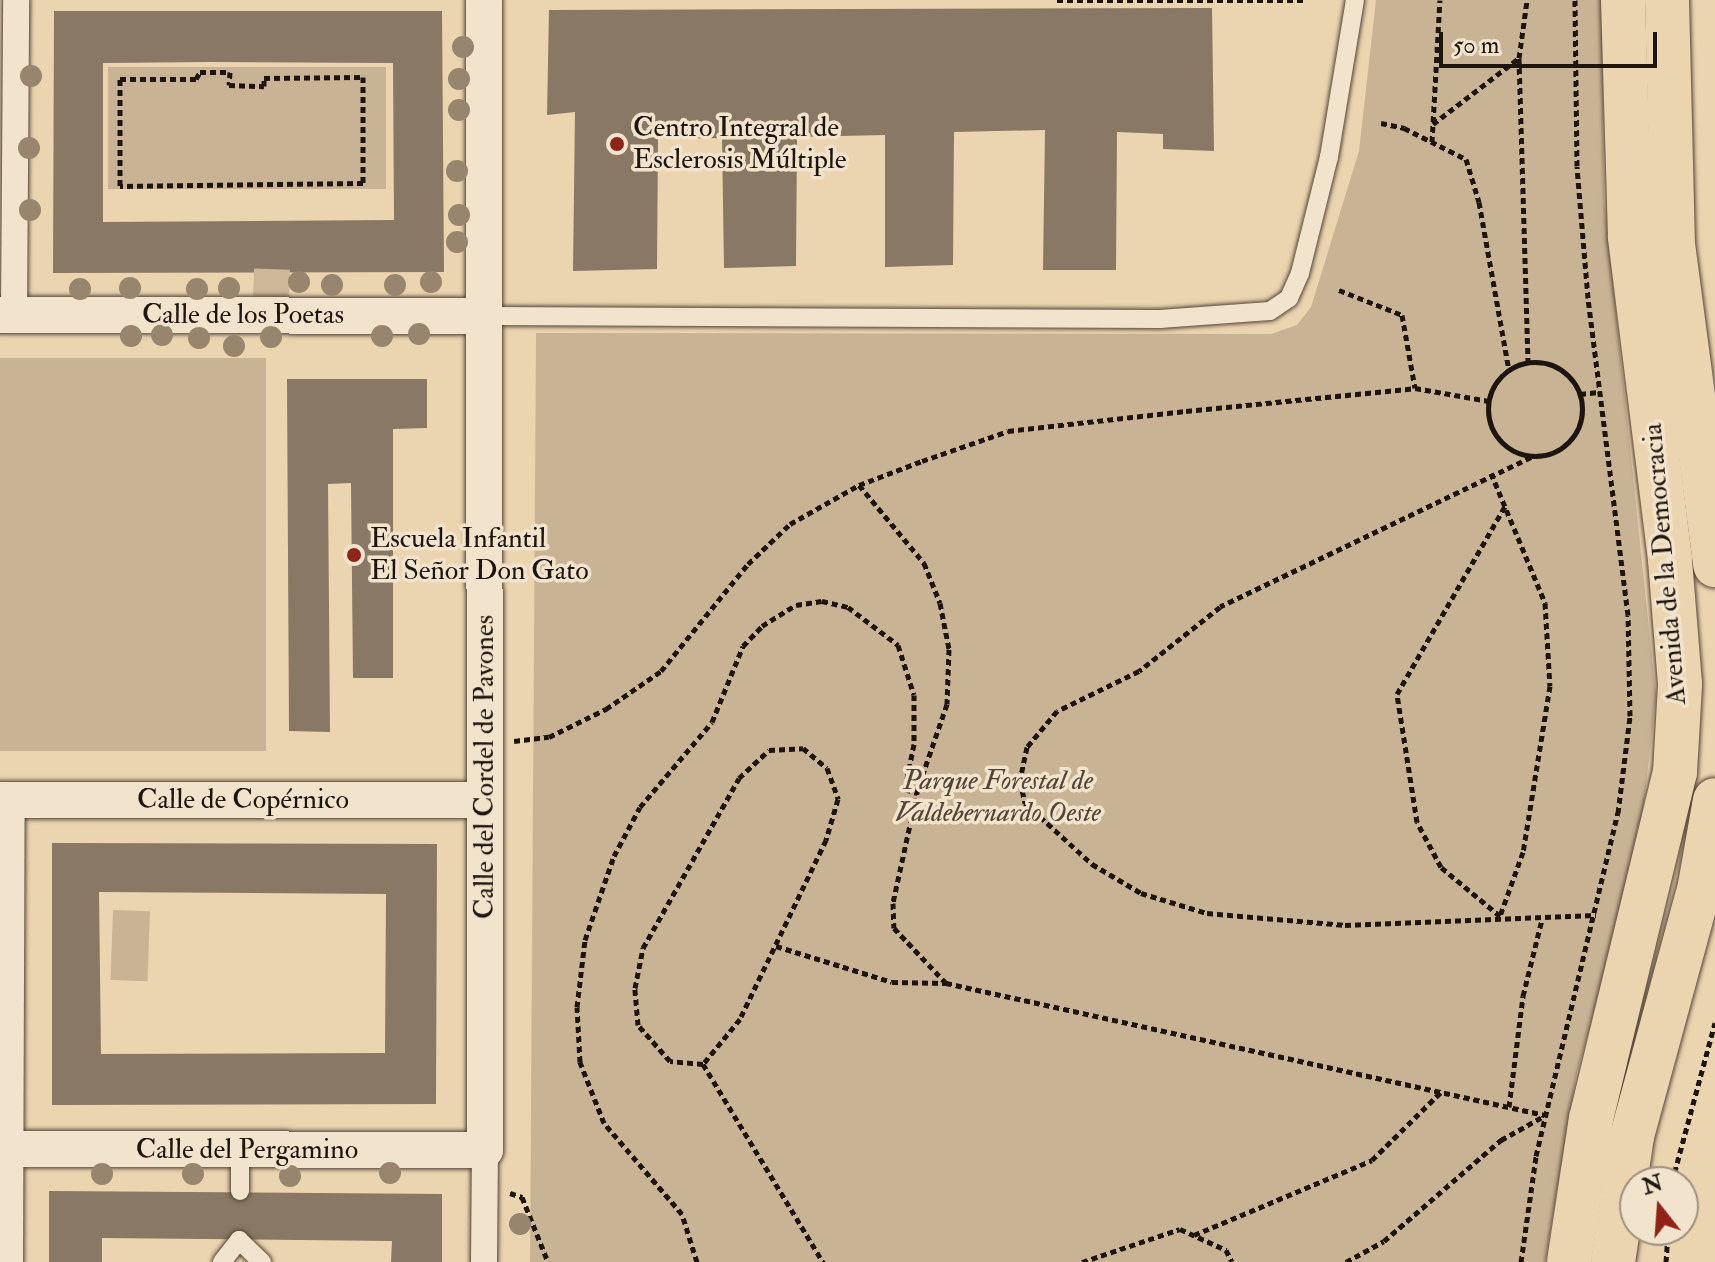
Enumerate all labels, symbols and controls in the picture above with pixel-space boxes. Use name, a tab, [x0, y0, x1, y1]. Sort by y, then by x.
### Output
scale bar	[1443, 16, 1661, 66]
text: 50 m	[1453, 30, 1499, 61]
place label: Centro Integral de Esclerosis Múltiple	[633, 111, 846, 177]
marker: Centro Integral de Esclerosis Múltiple	[608, 135, 626, 153]
street label: Calle de los Poetas	[142, 298, 344, 332]
street label: Avenida de la Democracia	[1636, 422, 1694, 706]
place label: Escuela Infantil El Señor Don Gato	[370, 522, 589, 588]
marker: Escuela Infantil El Señor Don Gato	[345, 546, 363, 564]
street label: Calle del Cordel de Pavones	[468, 615, 502, 919]
park label: Parque Forestal de Valdebernardo Oeste	[895, 764, 1101, 830]
street label: Calle de Copérnico	[137, 783, 349, 817]
street label: Calle del Pergamino	[136, 1133, 358, 1167]
north arrow	[1619, 1166, 1699, 1246]
text: N	[1639, 1169, 1666, 1201]

